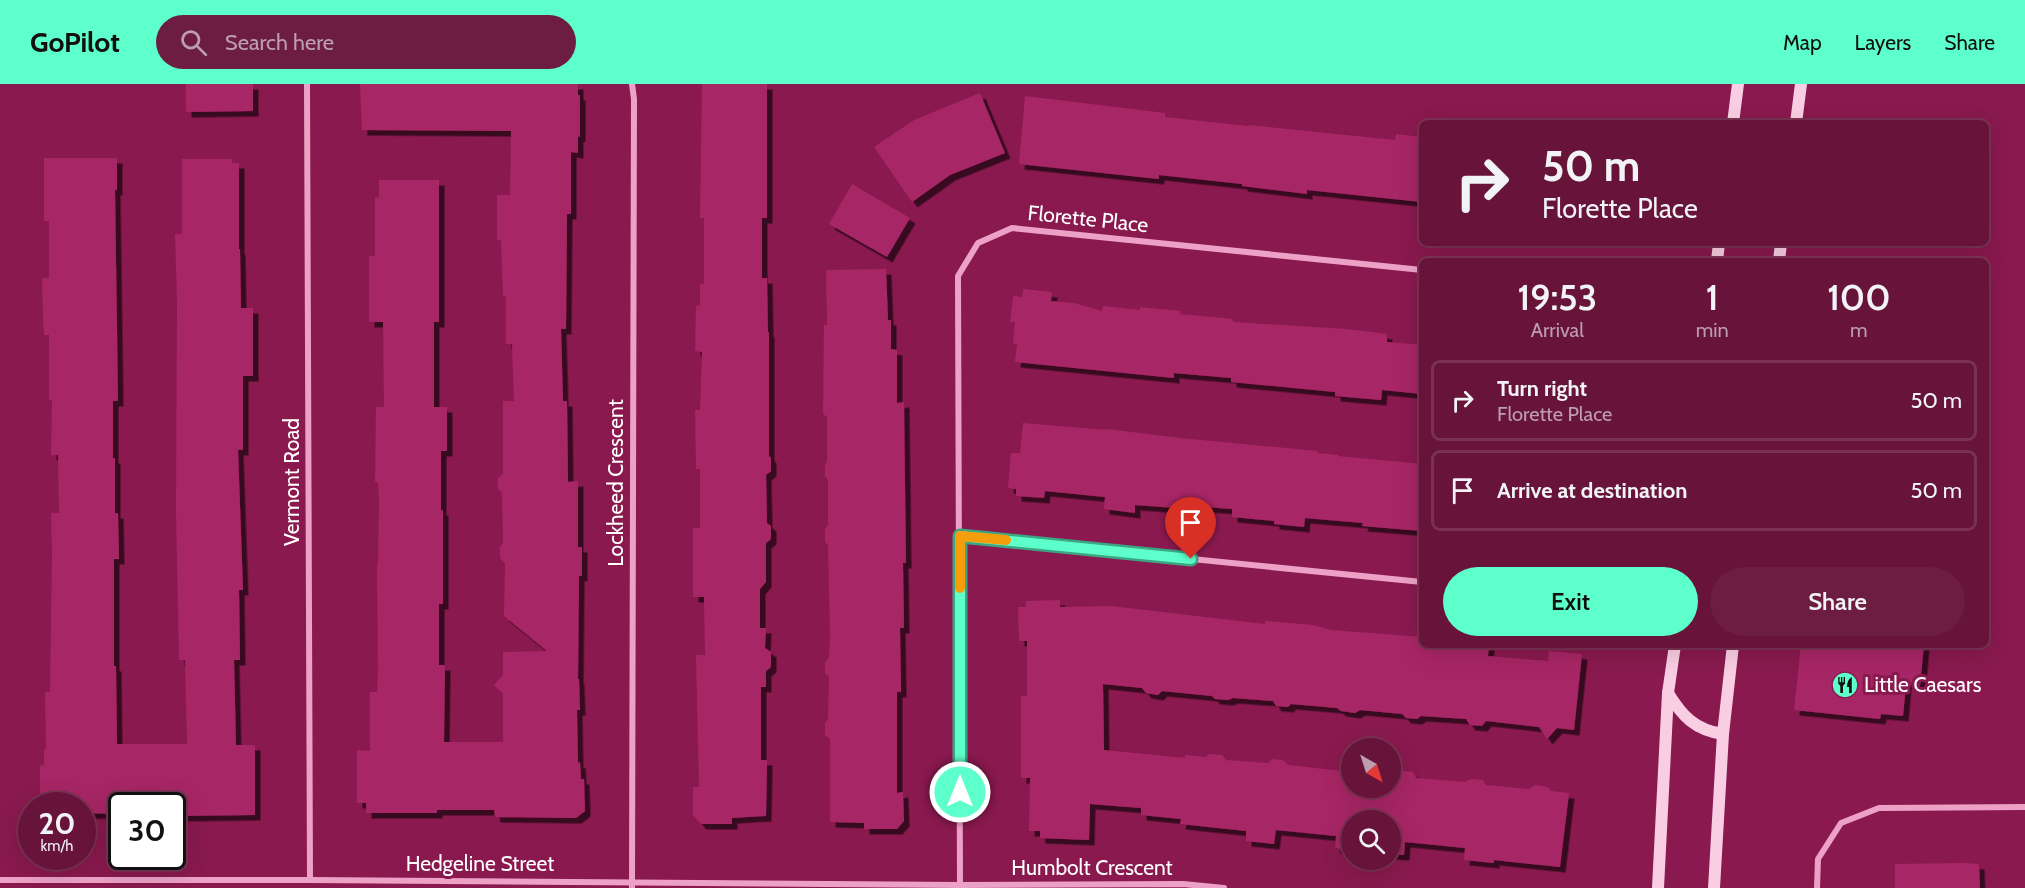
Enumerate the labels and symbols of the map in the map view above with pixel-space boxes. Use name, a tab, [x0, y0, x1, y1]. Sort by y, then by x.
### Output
street label: Florette Place	[1027, 200, 1150, 237]
street label: Lockheed Crescent	[603, 399, 628, 567]
street label: Vermont Road	[279, 418, 304, 546]
pin	[1165, 497, 1216, 559]
restaurant icon: Little Caesars	[1830, 670, 1860, 700]
place label: Little Caesars	[1864, 672, 1982, 697]
north arrow	[1341, 738, 1401, 798]
position arrow	[928, 760, 992, 824]
speed limit sign: 30	[108, 792, 186, 870]
street label: Hedgeline Street	[406, 851, 554, 876]
street label: Humbolt Crescent	[1011, 855, 1173, 880]

